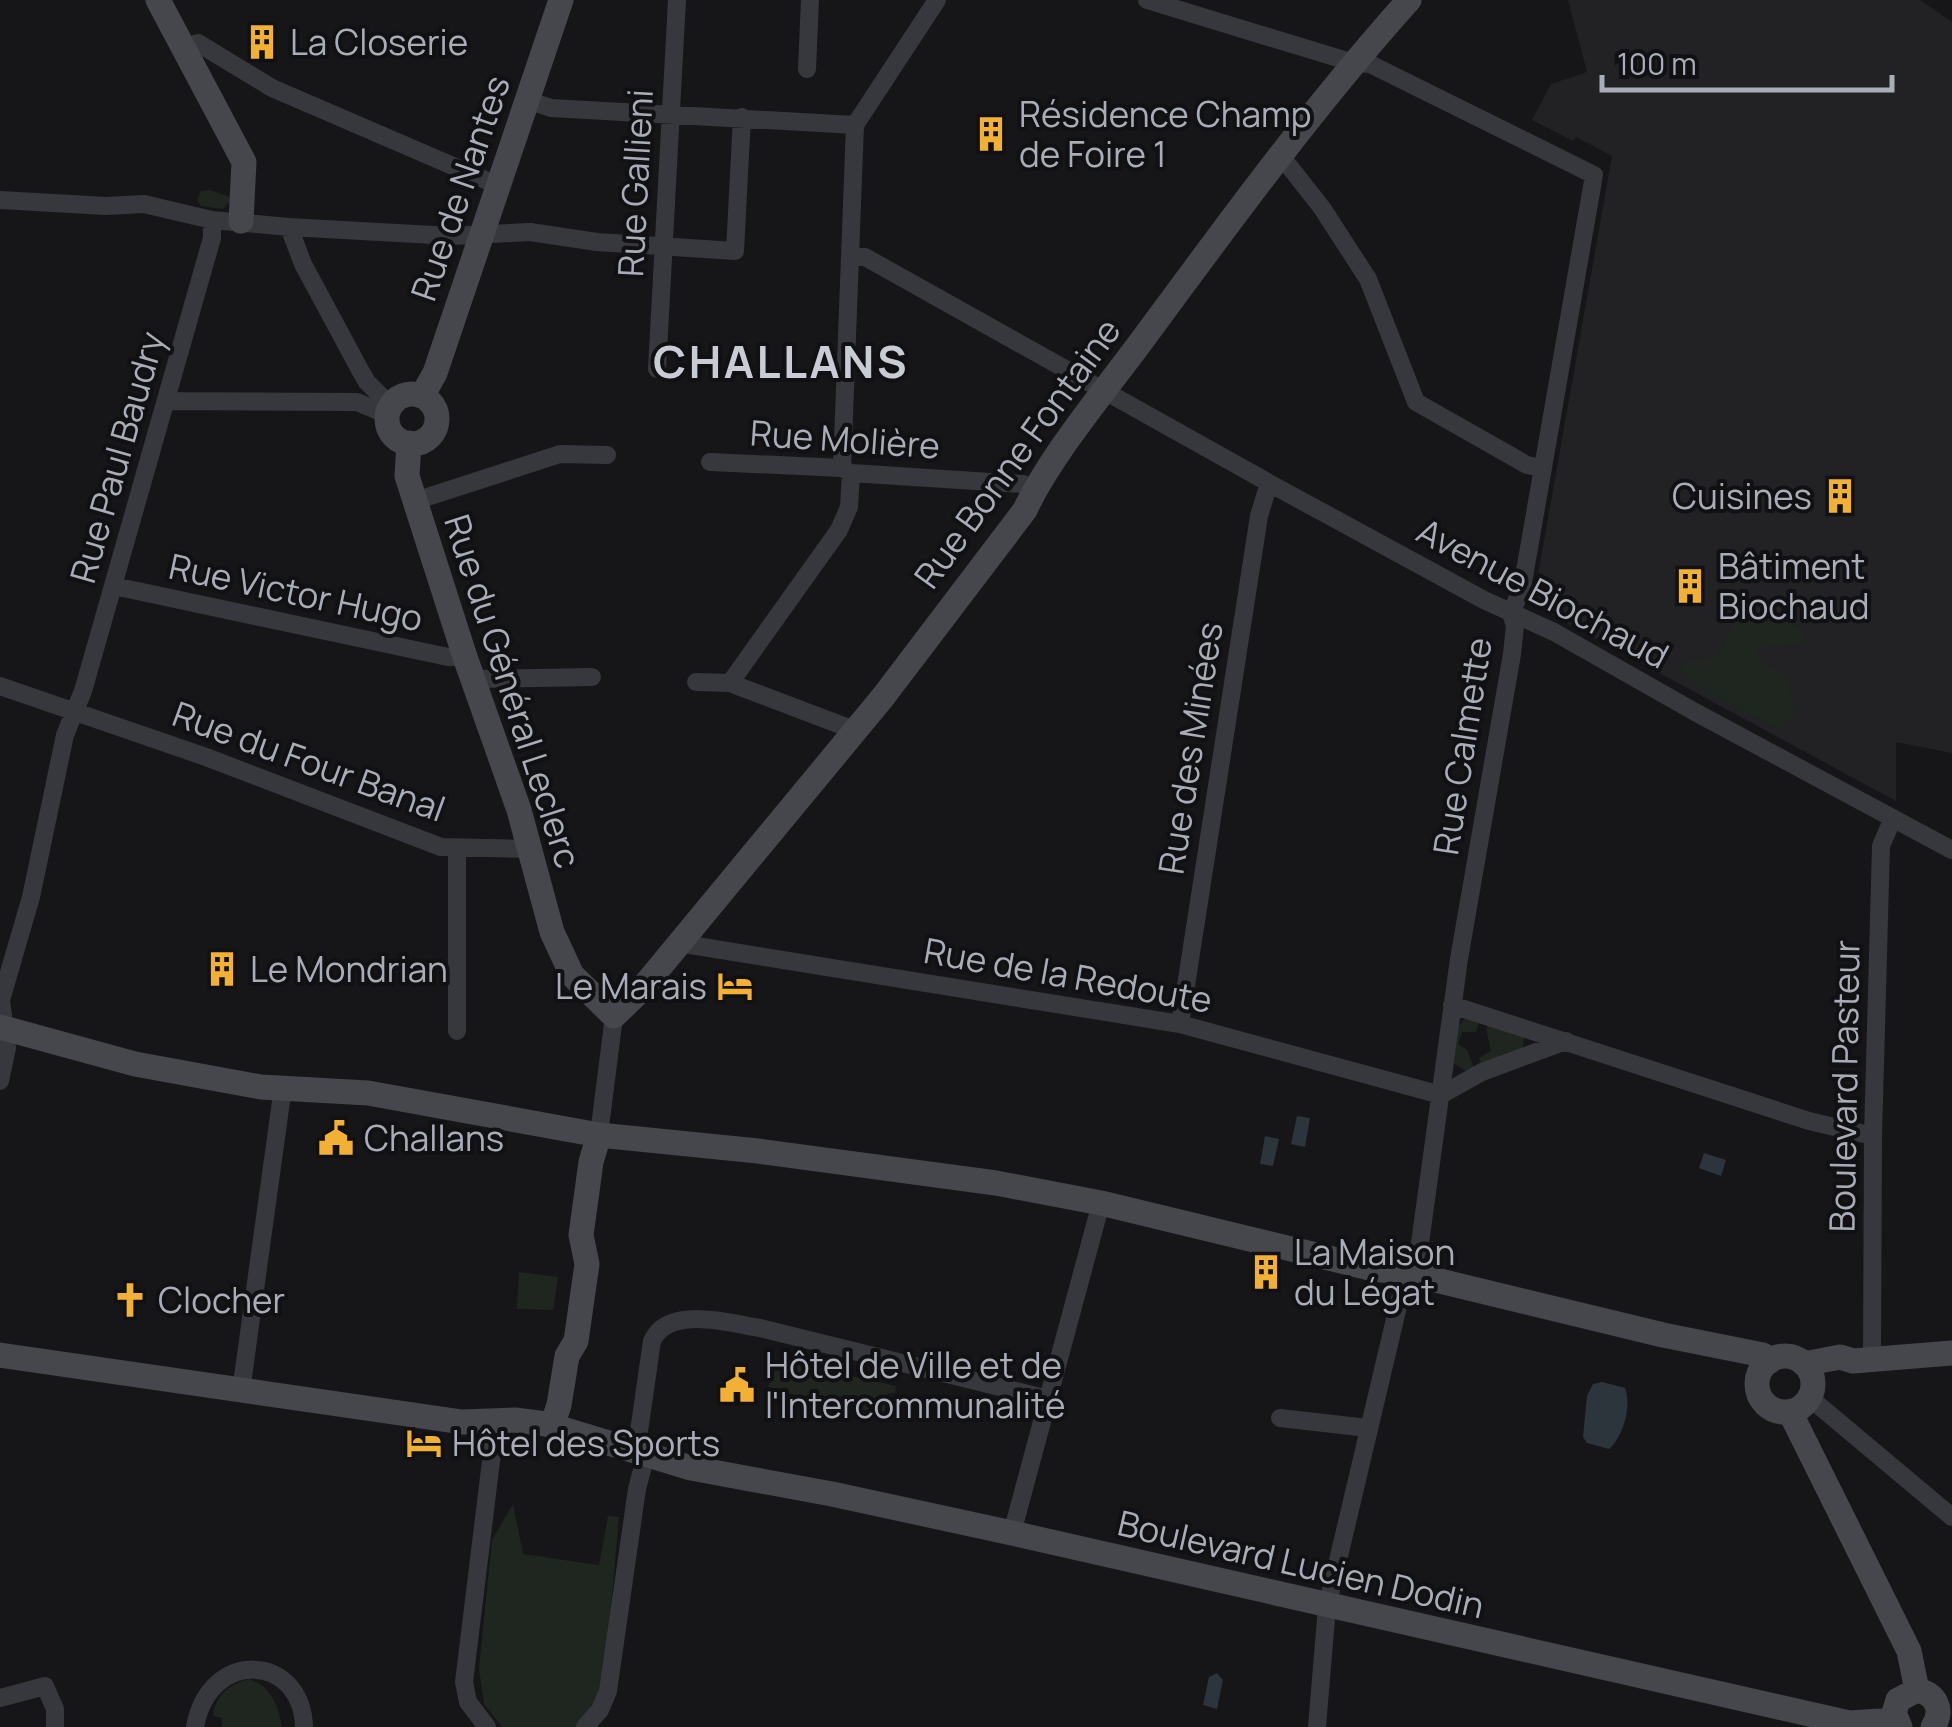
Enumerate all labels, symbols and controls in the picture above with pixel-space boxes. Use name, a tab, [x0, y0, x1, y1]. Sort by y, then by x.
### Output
place label: La Closerie	[290, 18, 468, 66]
building icon: La Closerie	[243, 23, 281, 61]
scale bar	[1602, 30, 1892, 92]
text: 100 m	[1617, 43, 1697, 84]
street label: Rue de Nantes	[399, 69, 521, 307]
street label: Rue Gallieni	[606, 88, 664, 278]
place label: Résidence Champ de Foire 1	[1019, 90, 1311, 178]
building icon: Résidence Champ de Foire 1	[972, 115, 1010, 153]
street label: Rue Bonne Fontaine	[903, 308, 1131, 598]
street label: Rue Paul Baudry	[58, 326, 176, 588]
district label: CHALLANS	[653, 330, 909, 392]
street label: Rue Molière	[749, 408, 941, 470]
place label: Cuisines	[1672, 472, 1812, 520]
building icon: Cuisines	[1821, 477, 1859, 515]
street label: Avenue Biochaud	[1409, 506, 1677, 680]
street label: Rue du Général Leclerc	[433, 508, 593, 874]
street label: Rue Victor Hugo	[165, 542, 427, 642]
place label: Bâtiment Biochaud	[1718, 542, 1869, 630]
building icon: Bâtiment Biochaud	[1671, 567, 1709, 605]
street label: Rue des Minées	[1146, 619, 1234, 877]
street label: Rue Calmette	[1421, 634, 1503, 858]
street label: Rue du Four Banal	[166, 689, 452, 833]
street label: Rue de la Redoute	[920, 926, 1216, 1024]
street label: Boulevard Pasteur	[1817, 939, 1871, 1233]
place label: Le Mondrian	[250, 945, 448, 993]
building icon: Le Mondrian	[203, 950, 241, 988]
place label: Le Marais	[555, 962, 707, 1010]
hotel icon: Le Marais	[716, 967, 754, 1005]
place label: Challans	[364, 1114, 504, 1162]
public building icon: Challans	[317, 1119, 355, 1157]
place label: La Maison du Légat	[1294, 1228, 1455, 1316]
building icon: La Maison du Légat	[1247, 1253, 1285, 1291]
place label: Clocher	[158, 1276, 285, 1324]
church icon: Clocher	[111, 1281, 149, 1319]
place label: Hôtel de Ville et de l'Intercommunalité	[765, 1341, 1065, 1429]
public building icon: Hôtel de Ville et de l'Intercommunalité	[718, 1366, 756, 1404]
place label: Hôtel des Sports	[452, 1419, 720, 1467]
hotel icon: Hôtel des Sports	[405, 1424, 443, 1462]
street label: Boulevard Lucien Dodin	[1113, 1499, 1489, 1629]

